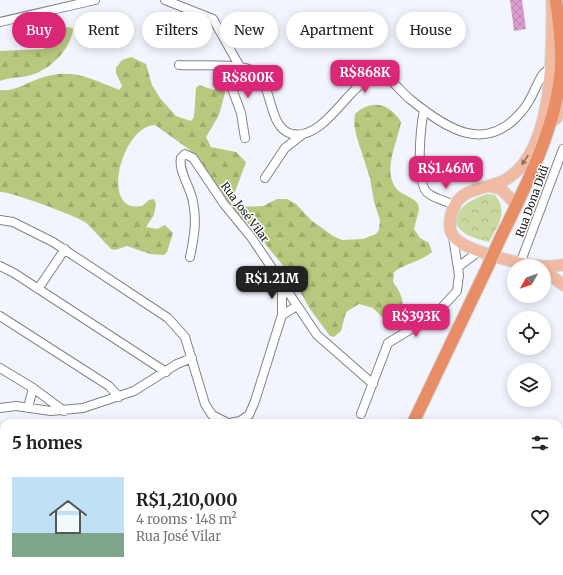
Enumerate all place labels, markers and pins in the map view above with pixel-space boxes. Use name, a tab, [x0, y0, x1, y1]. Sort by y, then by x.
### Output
pin: R$868K	[332, 60, 398, 94]
pin: R$800K	[215, 65, 281, 99]
pin: R$1.46M	[409, 156, 483, 190]
pin: R$1.21M	[235, 266, 309, 300]
pin: R$393K	[383, 304, 449, 338]

